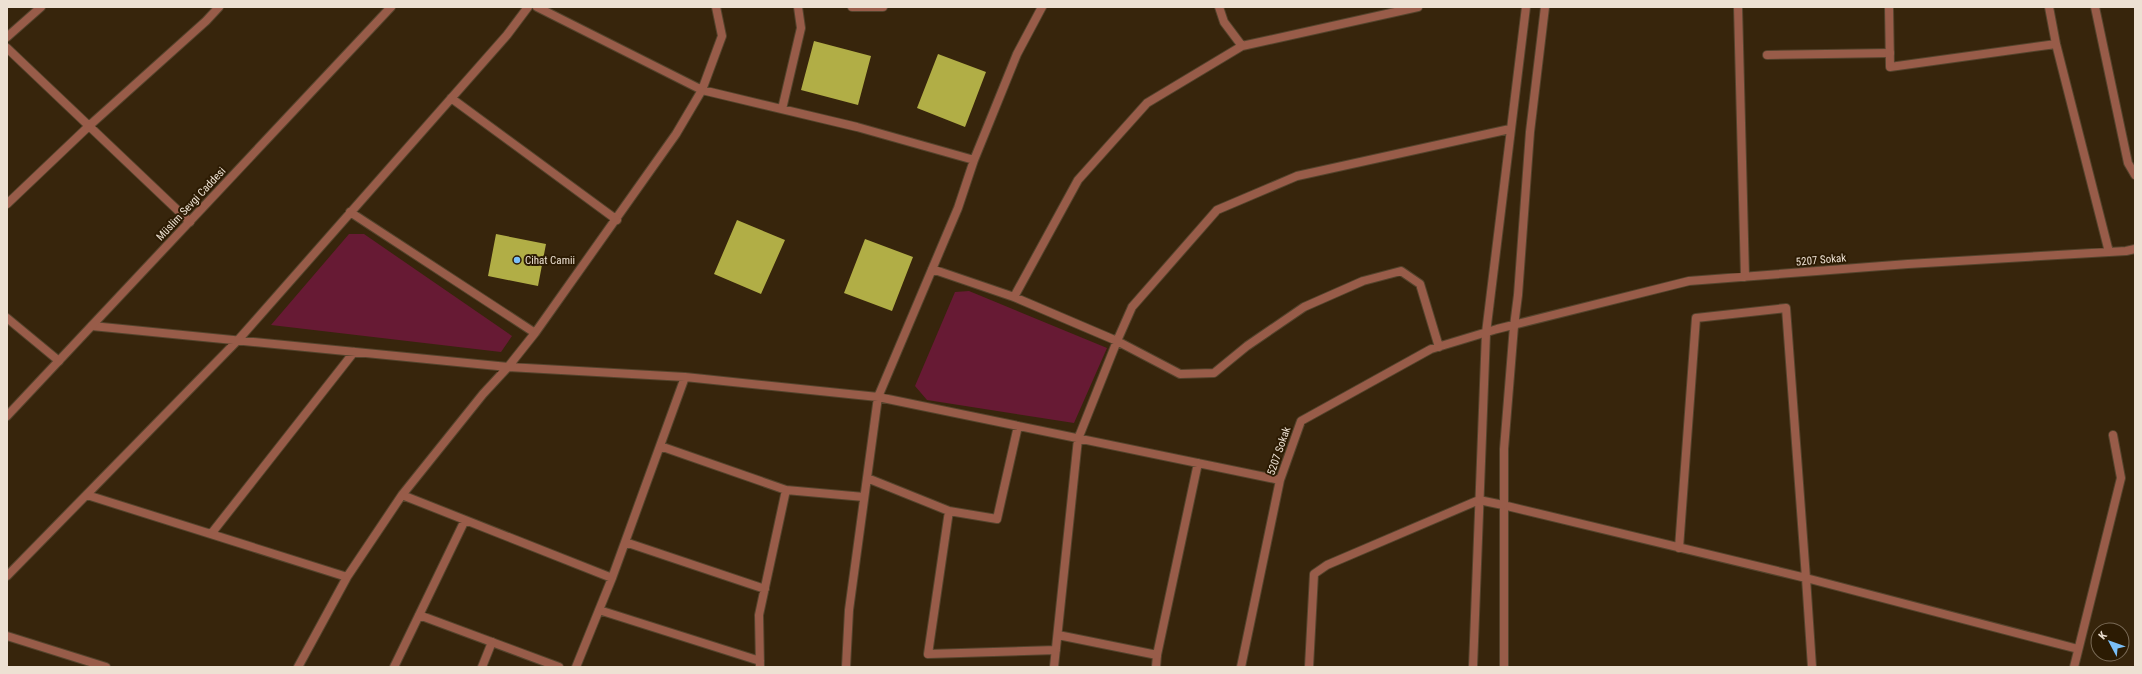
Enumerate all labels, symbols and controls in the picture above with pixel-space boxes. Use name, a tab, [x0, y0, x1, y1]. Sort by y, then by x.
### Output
street label: Müslim Sevgi Caddesi	[154, 165, 228, 243]
street label: 5207 Sokak	[1795, 251, 1847, 269]
place label: Cihat Camii	[525, 254, 575, 267]
marker: Cihat Camii	[512, 255, 522, 265]
street label: 5207 Sokak	[1265, 425, 1293, 477]
north arrow	[2090, 622, 2130, 662]
text: K	[2096, 629, 2110, 642]

